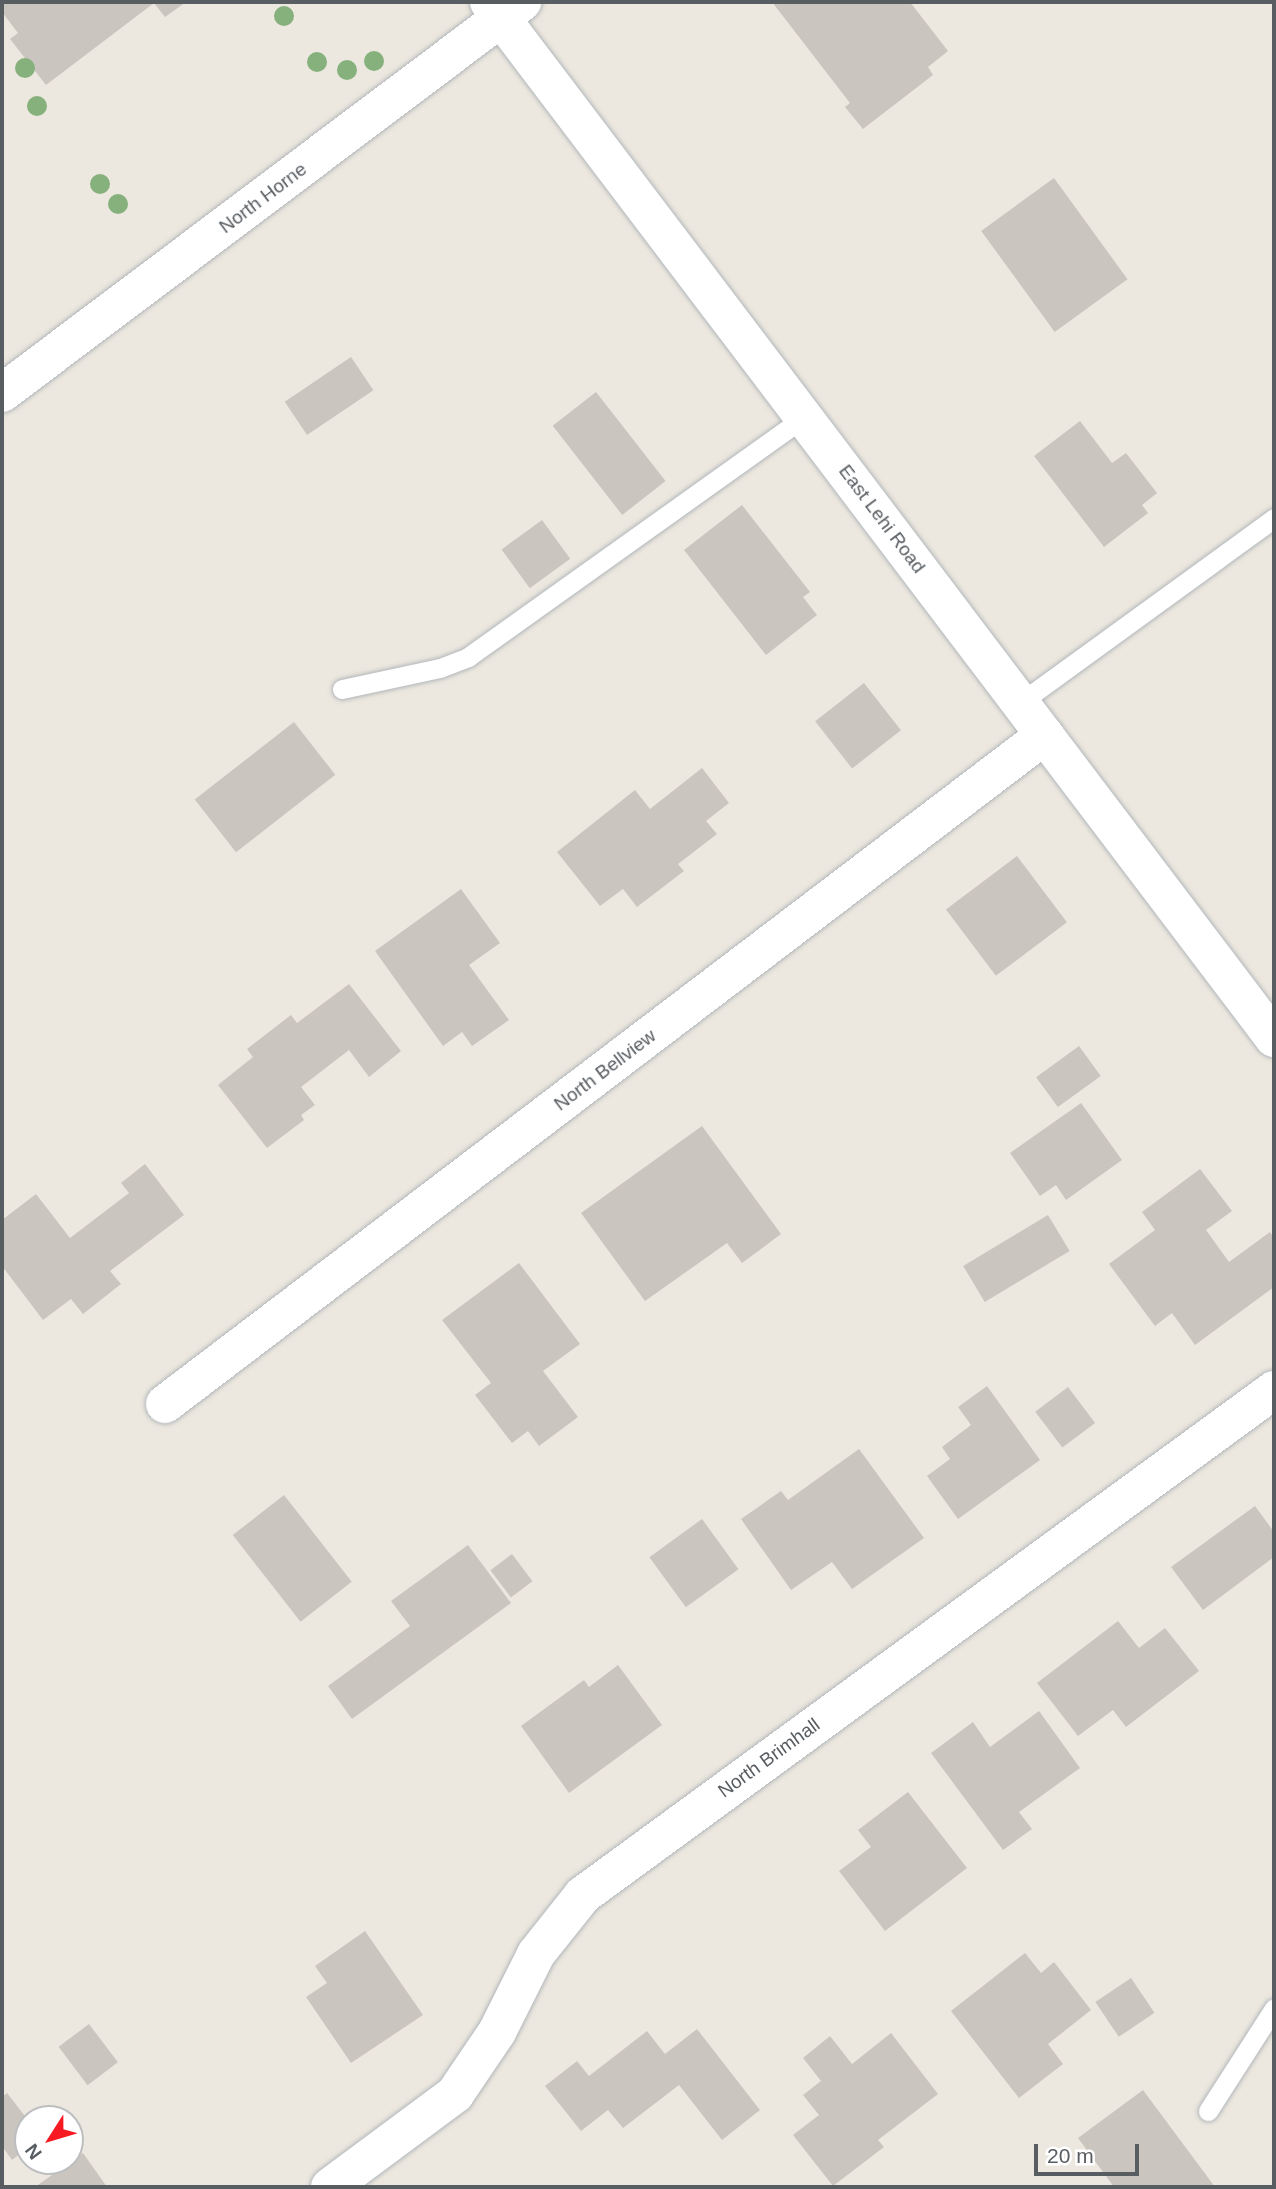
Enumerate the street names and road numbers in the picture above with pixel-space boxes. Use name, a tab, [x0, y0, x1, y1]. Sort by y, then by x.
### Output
street label: North Horne	[215, 158, 311, 238]
street label: East Lehi Road	[834, 460, 930, 578]
street label: North Bellview	[550, 1024, 660, 1116]
street label: North Brimhall	[714, 1713, 824, 1803]

